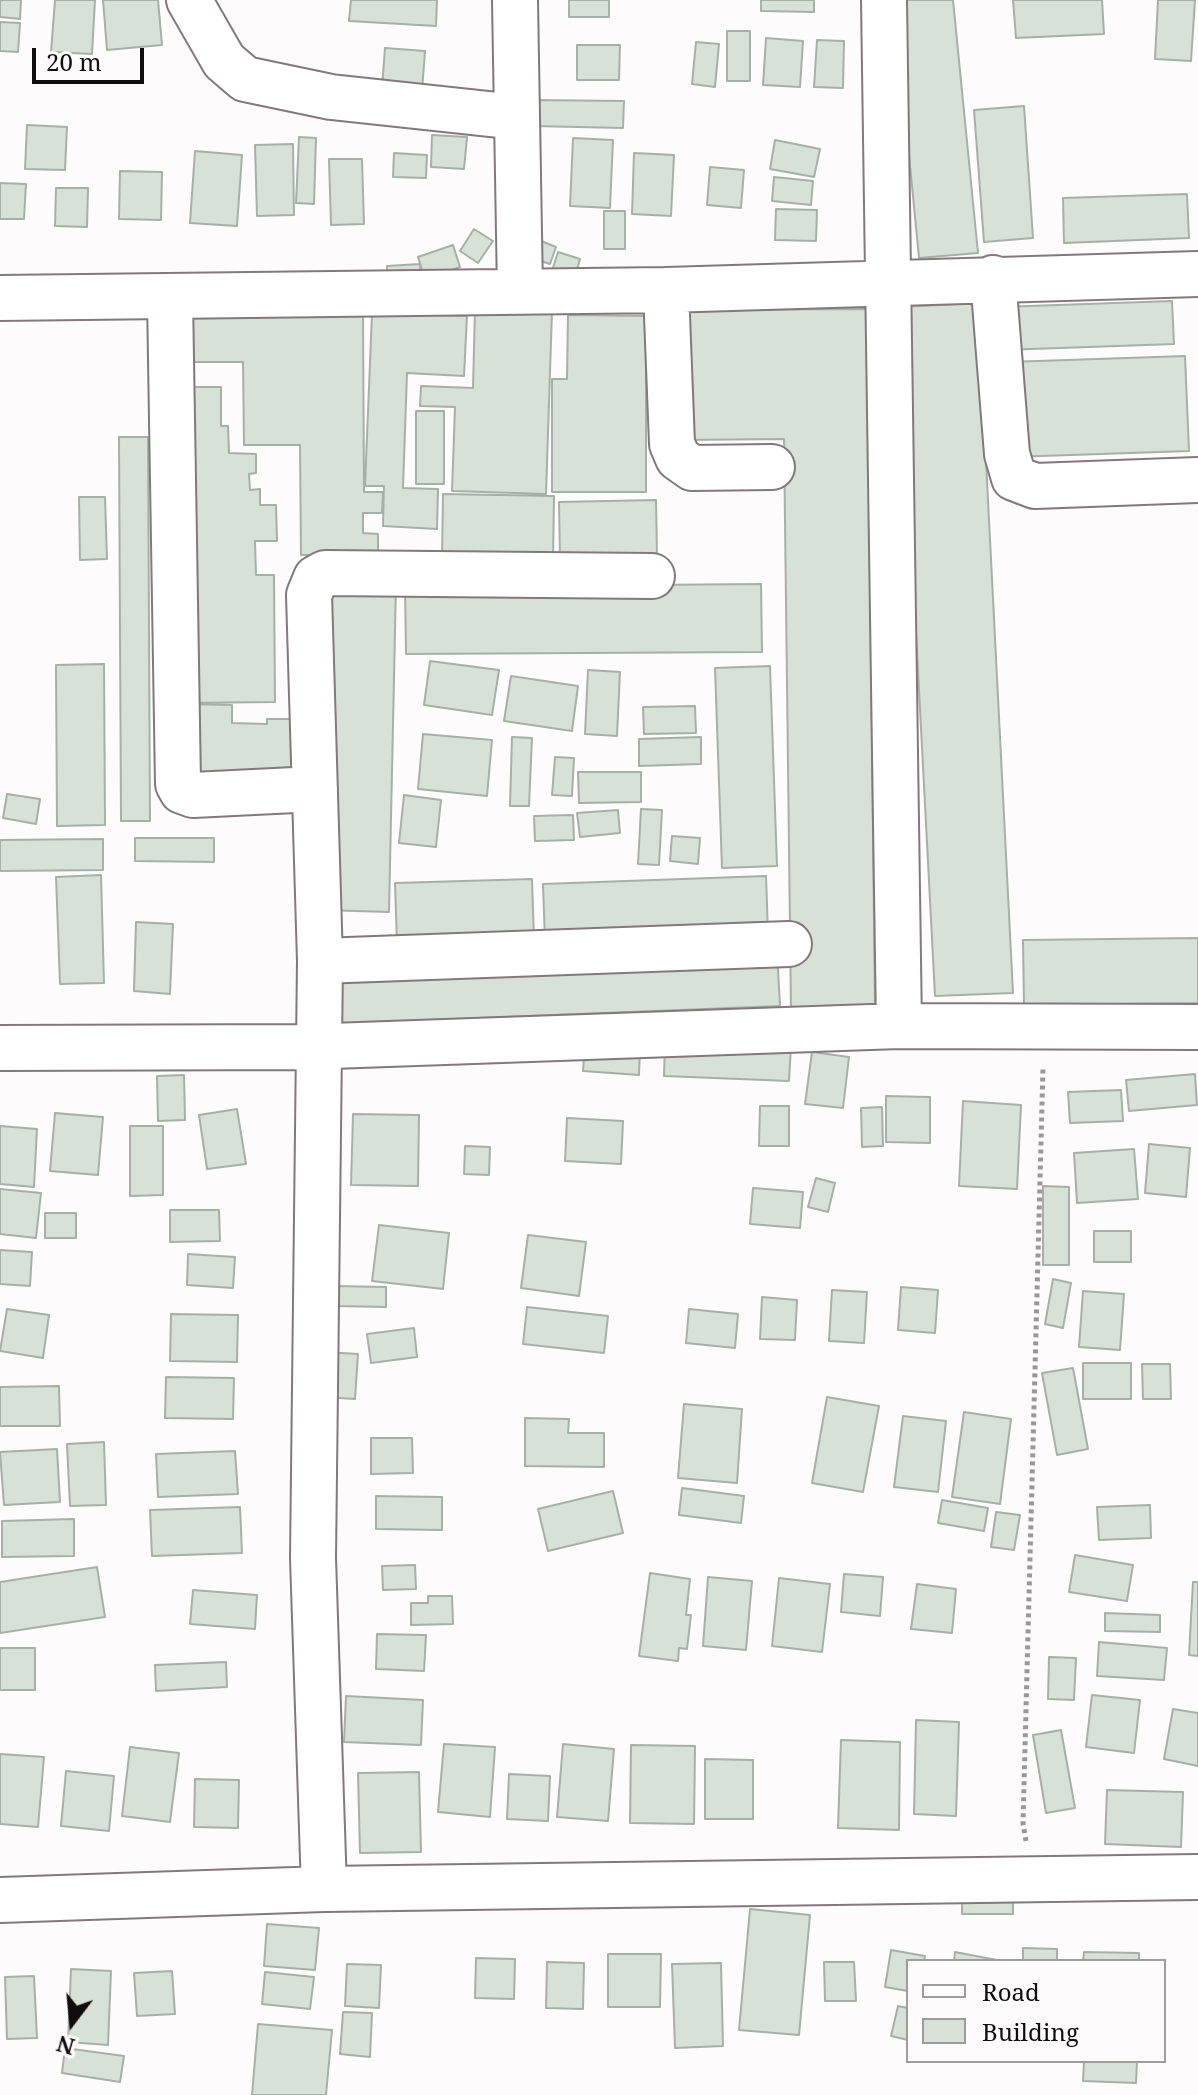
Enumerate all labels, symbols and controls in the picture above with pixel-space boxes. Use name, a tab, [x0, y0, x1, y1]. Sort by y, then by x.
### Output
scale bar	[36, 32, 148, 82]
text: 20 m	[46, 45, 102, 78]
legend	[906, 1959, 1166, 2063]
text: Road	[982, 1975, 1040, 2008]
north arrow	[32, 1983, 112, 2063]
text: Building	[982, 2015, 1079, 2048]
text: N	[53, 2029, 78, 2063]

